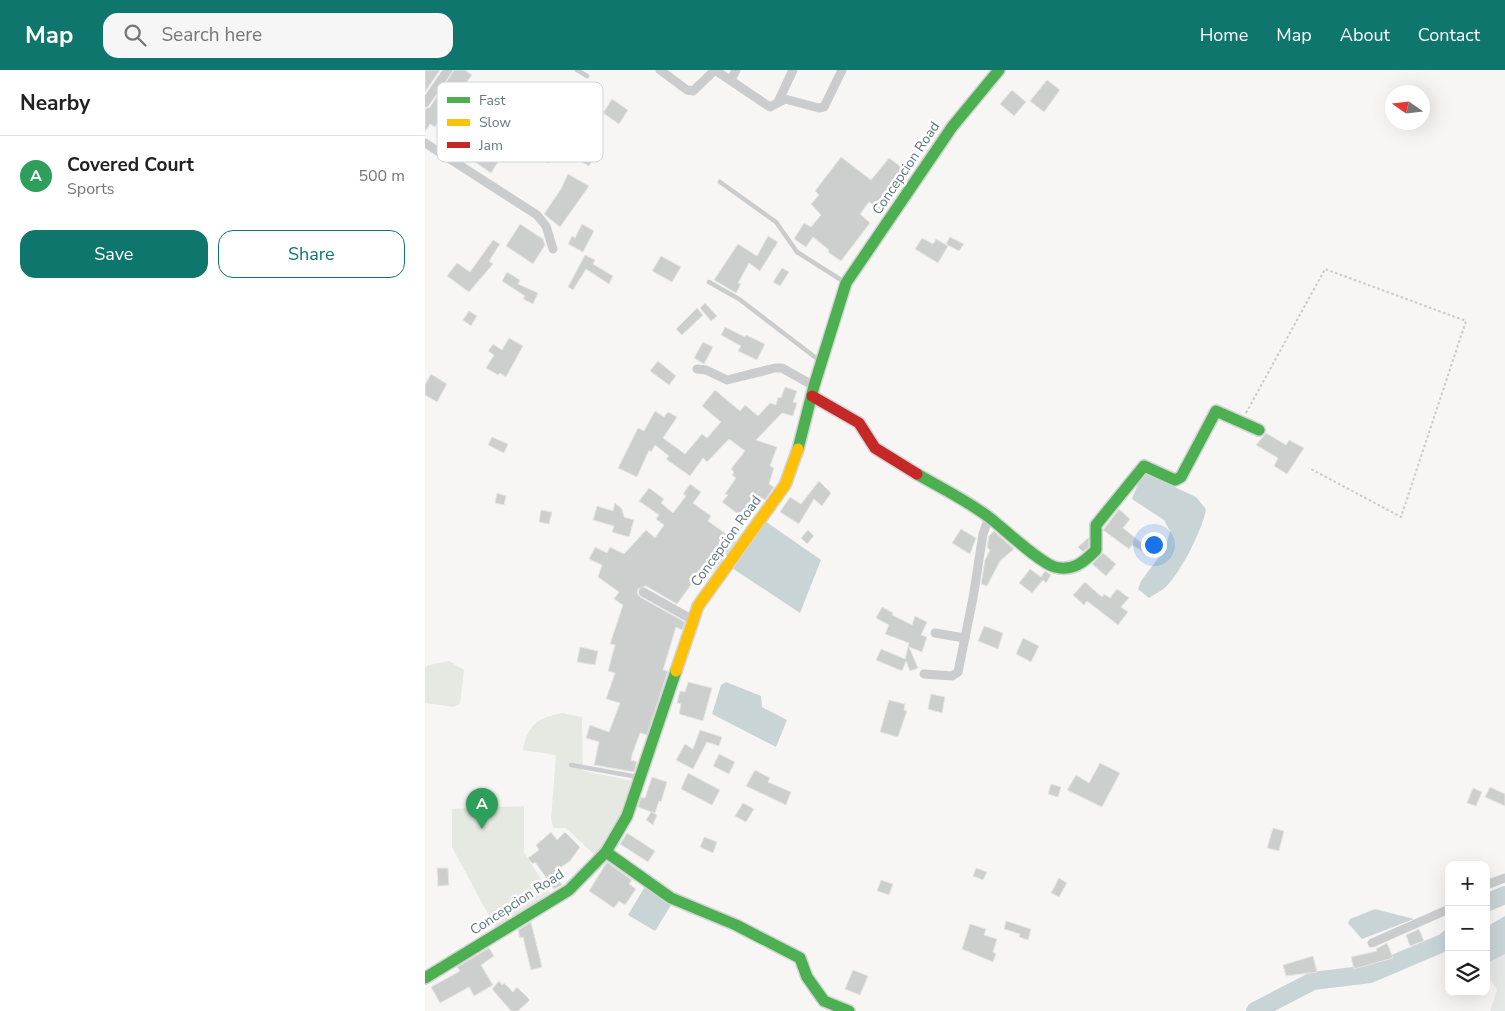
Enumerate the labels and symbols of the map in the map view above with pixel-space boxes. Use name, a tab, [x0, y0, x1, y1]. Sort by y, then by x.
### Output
legend	[437, 82, 603, 162]
north arrow	[1385, 85, 1430, 130]
text: Fast	[479, 91, 505, 110]
text: Slow	[479, 113, 511, 132]
street label: Concepcion Road	[868, 118, 944, 218]
text: Jam	[478, 136, 503, 155]
street label: Concepcion Road	[686, 492, 766, 590]
your location	[1141, 532, 1167, 558]
pin: A	[466, 788, 498, 829]
street label: Concepcion Road	[466, 865, 568, 939]

